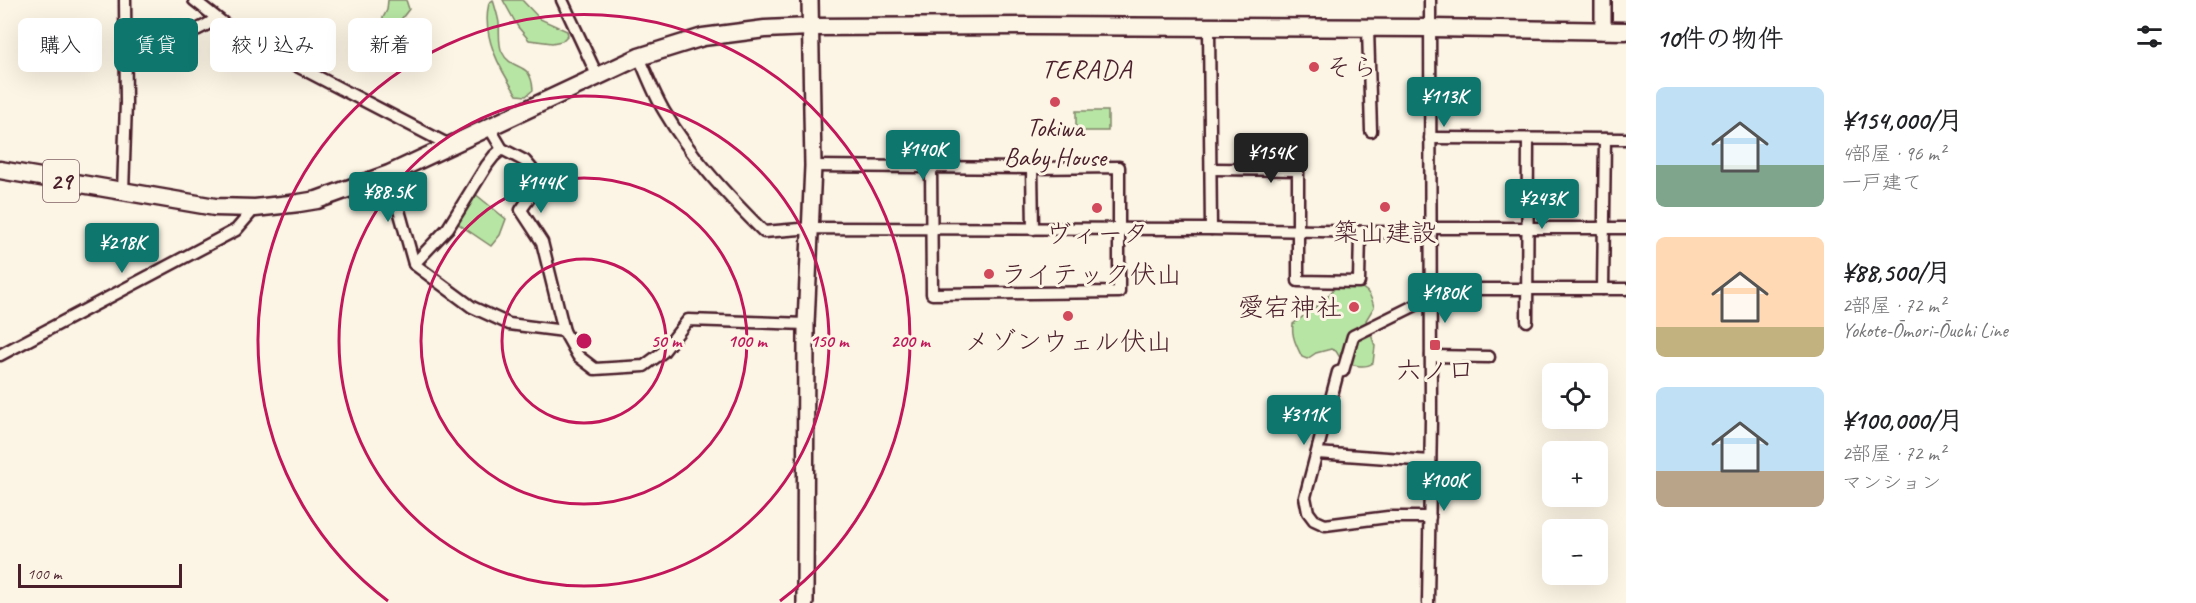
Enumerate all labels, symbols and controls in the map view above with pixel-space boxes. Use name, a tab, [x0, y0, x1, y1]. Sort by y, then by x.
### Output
chip: 購入	[18, 18, 102, 72]
chip: 賃貸	[114, 18, 198, 72]
chip: 絞り込み	[210, 18, 336, 72]
chip: 新着	[348, 18, 432, 72]
icon: filters	[2133, 20, 2166, 53]
text: 10件の物件	[1656, 22, 1783, 55]
place label: そら	[1326, 51, 1378, 84]
district label: TERADA	[1041, 52, 1133, 86]
marker: そら	[1307, 60, 1321, 74]
pin: ¥113K	[1402, 77, 1486, 128]
text: ¥113K	[1421, 84, 1467, 109]
marker: Tokiwa Baby House	[1048, 95, 1062, 109]
text: ¥154,000/月	[1842, 104, 1963, 137]
place label: Tokiwa Baby House	[1004, 111, 1109, 174]
icon: home	[1704, 111, 1776, 183]
pin: ¥140K	[881, 130, 965, 181]
pin: ¥154K	[1229, 133, 1313, 184]
text: ¥140K	[900, 137, 946, 162]
text: ¥154K	[1248, 140, 1294, 165]
text: 4部屋 · 96 m²	[1842, 141, 1945, 166]
road number: 29	[43, 160, 79, 202]
pin: ¥144K	[499, 163, 583, 214]
text: ¥144K	[518, 170, 564, 195]
text: 一戸建て	[1842, 170, 1922, 195]
pin: ¥88.5K	[339, 172, 437, 223]
text: ¥88.5K	[363, 179, 413, 204]
pin: ¥243K	[1500, 179, 1584, 230]
text: ¥243K	[1519, 186, 1565, 211]
marker: 築山建設	[1378, 200, 1392, 214]
marker: ヴィータ	[1090, 201, 1104, 215]
place label: 築山建設	[1333, 216, 1437, 249]
place label: ヴィータ	[1045, 217, 1149, 250]
pin: ¥218K	[80, 223, 164, 274]
text: ¥218K	[99, 230, 145, 255]
text: ¥88,500/月	[1842, 256, 1952, 289]
place label: ライテック伏山	[1001, 258, 1182, 291]
icon: home	[1704, 261, 1776, 333]
marker: ライテック伏山	[982, 267, 996, 281]
pin: ¥180K	[1403, 273, 1487, 324]
text: ¥180K	[1422, 280, 1468, 305]
place label: 愛宕神社	[1238, 291, 1342, 324]
text: 2部屋 · 72 m²	[1842, 293, 1945, 318]
marker: 愛宕神社	[1347, 300, 1361, 314]
marker: メゾンウェル伏山	[1061, 309, 1075, 323]
text: Yokote-Ōmori-Ōuchi Line	[1842, 318, 2008, 343]
place label: メゾンウェル伏山	[964, 325, 1172, 358]
text: 50 m	[651, 330, 683, 352]
text: 100 m	[728, 330, 768, 352]
text: 150 m	[810, 330, 850, 352]
text: 200 m	[891, 330, 931, 352]
centre of rings	[574, 331, 594, 351]
marker: 六ノ口	[1428, 338, 1442, 352]
place label: 六ノ口	[1396, 354, 1474, 387]
map controls	[1542, 363, 1608, 585]
button: locate	[1542, 363, 1608, 429]
pin: ¥311K	[1262, 395, 1346, 446]
text: ¥311K	[1281, 402, 1327, 427]
text: ¥100,000/月	[1842, 404, 1964, 437]
icon: home	[1704, 411, 1776, 483]
button: +	[1542, 441, 1608, 507]
text: 2部屋 · 72 m²	[1842, 441, 1945, 466]
pin: ¥100K	[1402, 461, 1486, 512]
text: ¥100K	[1421, 468, 1467, 493]
text: マンション	[1842, 470, 1941, 495]
button: −	[1542, 519, 1608, 585]
scale bar	[18, 561, 182, 588]
text: 100 m	[27, 564, 61, 584]

